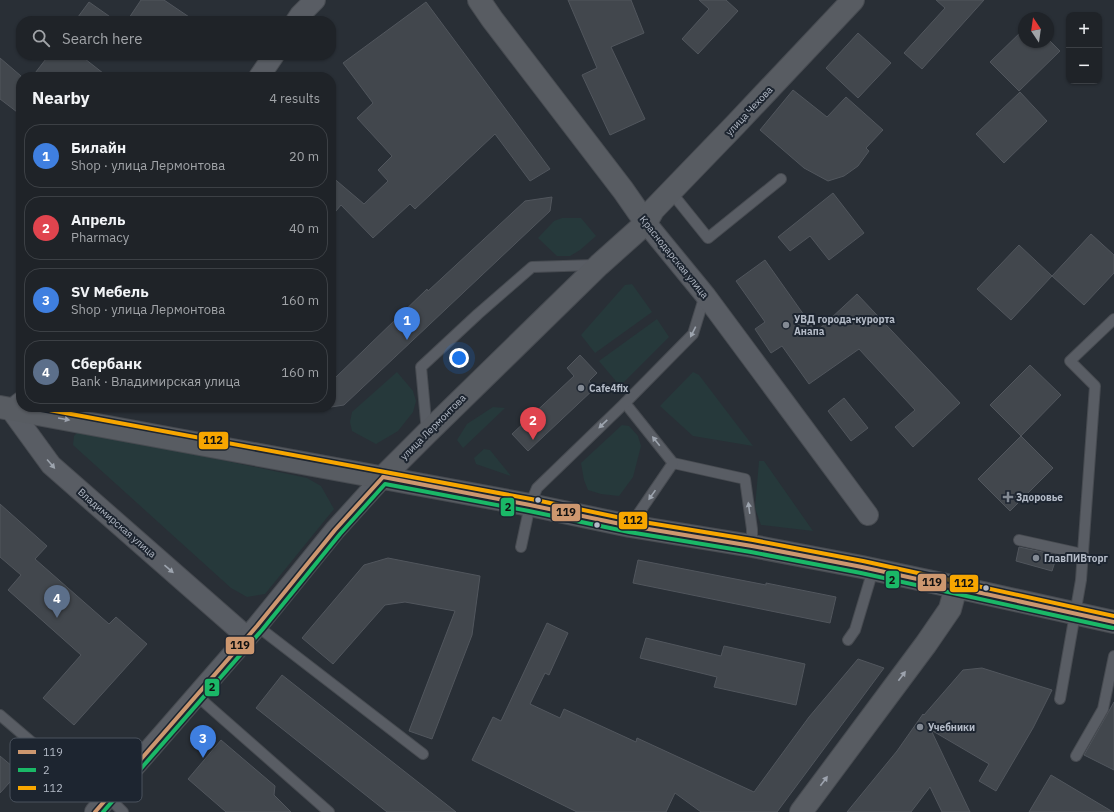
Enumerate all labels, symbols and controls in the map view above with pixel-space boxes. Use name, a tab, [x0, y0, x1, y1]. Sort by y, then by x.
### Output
north arrow	[1018, 12, 1054, 48]
map controls	[1066, 12, 1102, 84]
button: +	[1066, 12, 1102, 48]
search box	[16, 16, 336, 60]
icon: search	[30, 27, 52, 49]
text: Search here	[62, 29, 142, 48]
button: −	[1066, 48, 1102, 84]
street label: улица Чехова	[723, 83, 776, 139]
text: Nearby	[32, 87, 90, 109]
text: 4 results	[269, 90, 320, 107]
text: Билайн	[71, 138, 126, 157]
text: 1	[42, 148, 50, 165]
text: 20 m	[289, 148, 319, 165]
text: Shop · улица Лермонтова	[71, 157, 225, 174]
text: Апрель	[71, 210, 125, 229]
street label: Краснодарская улица	[637, 213, 712, 301]
text: 2	[42, 220, 50, 237]
text: 40 m	[289, 220, 319, 237]
text: Pharmacy	[71, 229, 129, 246]
text: SV Мебель	[71, 282, 149, 301]
text: 3	[42, 292, 50, 309]
text: 160 m	[281, 292, 319, 309]
text: Shop · улица Лермонтова	[71, 301, 225, 318]
pin: 1	[394, 307, 420, 340]
place label: УВД города-курорта Анапа	[794, 313, 895, 338]
marker: УВД города-курорта Анапа	[781, 320, 791, 330]
one-way arrow	[690, 326, 696, 338]
your location	[449, 348, 469, 368]
text: Сбербанк	[71, 354, 142, 373]
text: 4	[42, 364, 50, 381]
text: 160 m	[281, 364, 319, 381]
text: Bank · Владимирская улица	[71, 373, 240, 390]
place label: Cafe4fix	[589, 382, 629, 395]
marker: Cafe4fix	[576, 383, 586, 393]
street label: улица Лермонтова	[397, 391, 469, 463]
pin: 2	[520, 407, 546, 440]
one-way arrow	[57, 417, 70, 423]
one-way arrow	[598, 420, 608, 429]
line badge: 112	[198, 431, 229, 450]
text: 112	[203, 433, 223, 447]
one-way arrow	[651, 436, 660, 447]
one-way arrow	[46, 459, 55, 469]
street label: Владимирская улица	[75, 485, 159, 561]
one-way arrow	[648, 489, 656, 500]
place label: Здоровье	[1016, 491, 1063, 504]
marker: Здоровье	[1003, 492, 1013, 502]
unlabelled marker	[533, 495, 543, 505]
line badge: 2	[500, 497, 515, 517]
text: 2	[505, 500, 512, 514]
one-way arrow	[746, 502, 752, 514]
line badge: 119	[551, 503, 581, 522]
text: 119	[556, 505, 576, 519]
line badge: 112	[618, 511, 648, 530]
text: 112	[623, 513, 643, 527]
unlabelled marker	[592, 520, 602, 530]
place label: ГлавПИВторг	[1044, 552, 1108, 565]
marker: ГлавПИВторг	[1031, 553, 1041, 563]
one-way arrow	[164, 564, 173, 573]
line badge: 2	[885, 570, 900, 589]
text: 2	[889, 573, 896, 587]
line badge: 119	[917, 573, 947, 592]
line badge: 112	[949, 574, 979, 593]
text: 119	[922, 575, 942, 589]
text: 112	[954, 576, 974, 590]
unlabelled marker	[981, 583, 991, 593]
pin: 4	[44, 585, 70, 618]
line badge: 119	[225, 636, 255, 655]
text: 119	[230, 638, 250, 652]
one-way arrow	[897, 671, 906, 682]
line badge: 2	[204, 678, 220, 697]
text: 2	[209, 680, 216, 694]
place label: Учебники	[928, 721, 975, 734]
marker: Учебники	[915, 722, 925, 732]
pin: 3	[190, 725, 216, 758]
legend	[10, 738, 142, 802]
text: 119	[43, 745, 63, 759]
text: 2	[43, 763, 50, 777]
one-way arrow	[820, 775, 828, 786]
text: 112	[43, 781, 63, 795]

